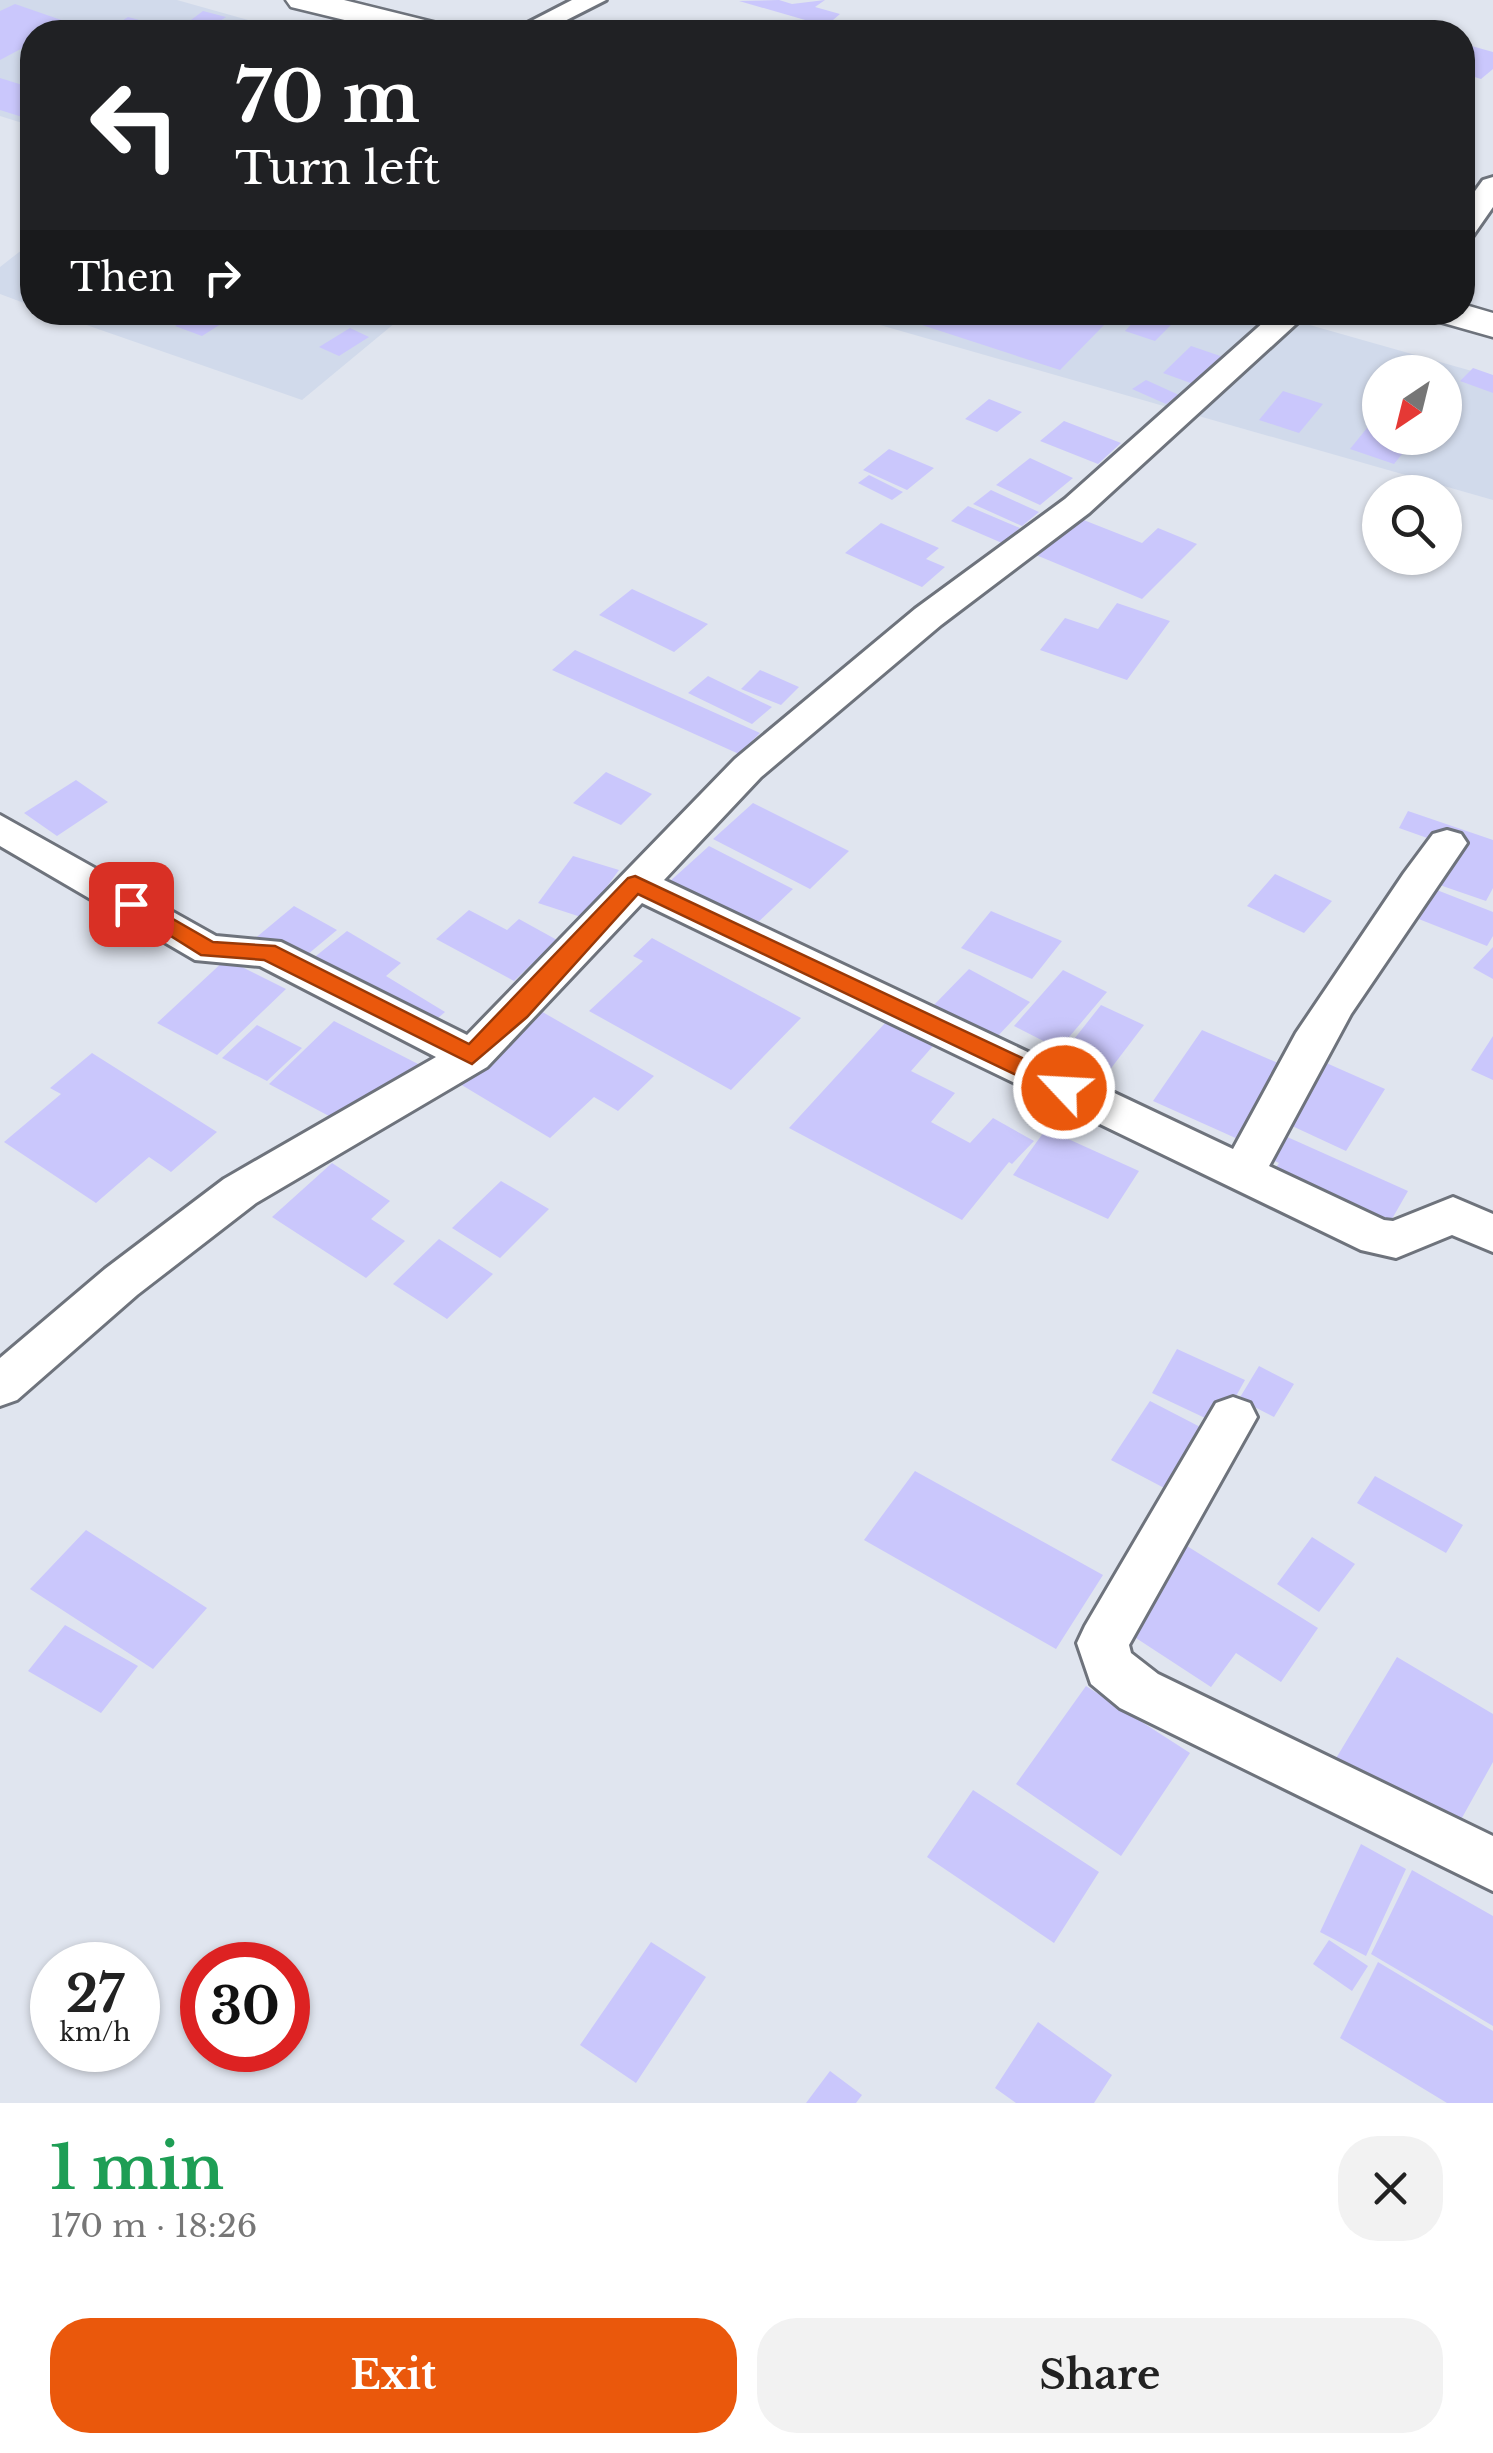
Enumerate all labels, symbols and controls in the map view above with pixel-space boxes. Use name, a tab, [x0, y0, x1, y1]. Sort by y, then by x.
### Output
text: 70 m	[235, 54, 420, 141]
icon: left	[70, 60, 200, 190]
text: Turn left	[235, 140, 440, 196]
icon: right	[195, 250, 250, 305]
text: Then	[70, 254, 175, 301]
north arrow	[1362, 355, 1462, 455]
map controls	[1362, 355, 1462, 575]
button: search	[1362, 475, 1462, 575]
pin	[89, 862, 174, 947]
icon: arrive	[104, 877, 159, 932]
position arrow	[1012, 1036, 1116, 1140]
speed limit sign: 30	[180, 1942, 310, 2072]
text: 27	[66, 1963, 124, 2026]
text: km/h	[60, 2017, 130, 2048]
text: 1 min	[50, 2131, 224, 2205]
button: close	[1338, 2136, 1443, 2241]
text: 170 m · 18:26	[50, 2206, 257, 2246]
button: Exit	[50, 2318, 737, 2433]
button: Share	[757, 2318, 1443, 2433]

